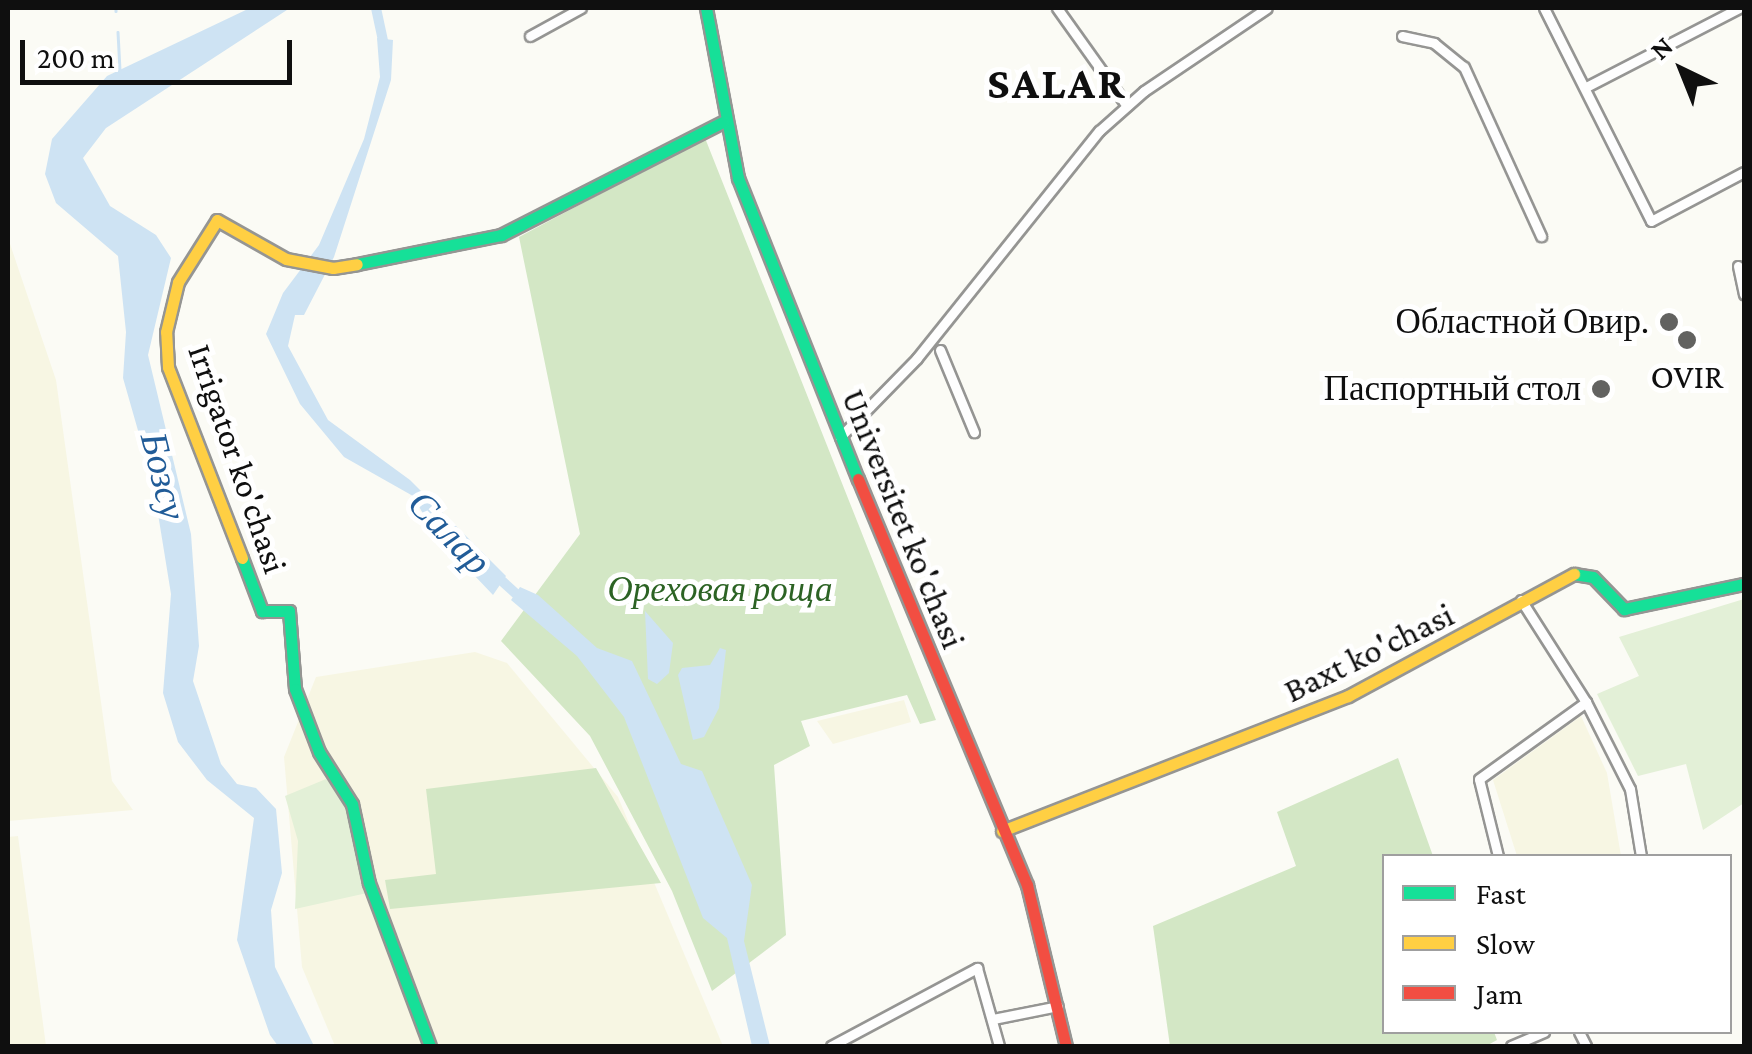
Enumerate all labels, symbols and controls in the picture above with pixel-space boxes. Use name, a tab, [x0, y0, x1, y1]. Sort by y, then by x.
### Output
scale bar	[25, 20, 298, 82]
north arrow	[1632, 20, 1732, 120]
text: N	[1644, 30, 1679, 66]
text: 200 m	[37, 41, 115, 74]
district label: SALAR	[987, 57, 1127, 111]
place label: Областной Овир.	[1395, 301, 1649, 343]
marker: Областной Овир.	[1658, 311, 1680, 333]
marker: OVIR	[1676, 329, 1698, 351]
street label: Irrigator ko'chasi	[178, 339, 296, 579]
place label: OVIR	[1651, 356, 1723, 398]
place label: Паспортный стол	[1324, 368, 1581, 410]
marker: Паспортный стол	[1590, 378, 1612, 400]
street label: Universitet ko'chasi	[832, 383, 974, 655]
water label: Бозсу	[130, 427, 196, 525]
water label: Салар	[398, 481, 500, 585]
park label: Ореховая роща	[607, 569, 833, 611]
street label: Baxt ko'chasi	[1277, 594, 1461, 712]
legend	[1382, 854, 1732, 1034]
text: Fast	[1476, 877, 1526, 910]
text: Slow	[1476, 927, 1535, 960]
text: Jam	[1476, 977, 1523, 1010]

